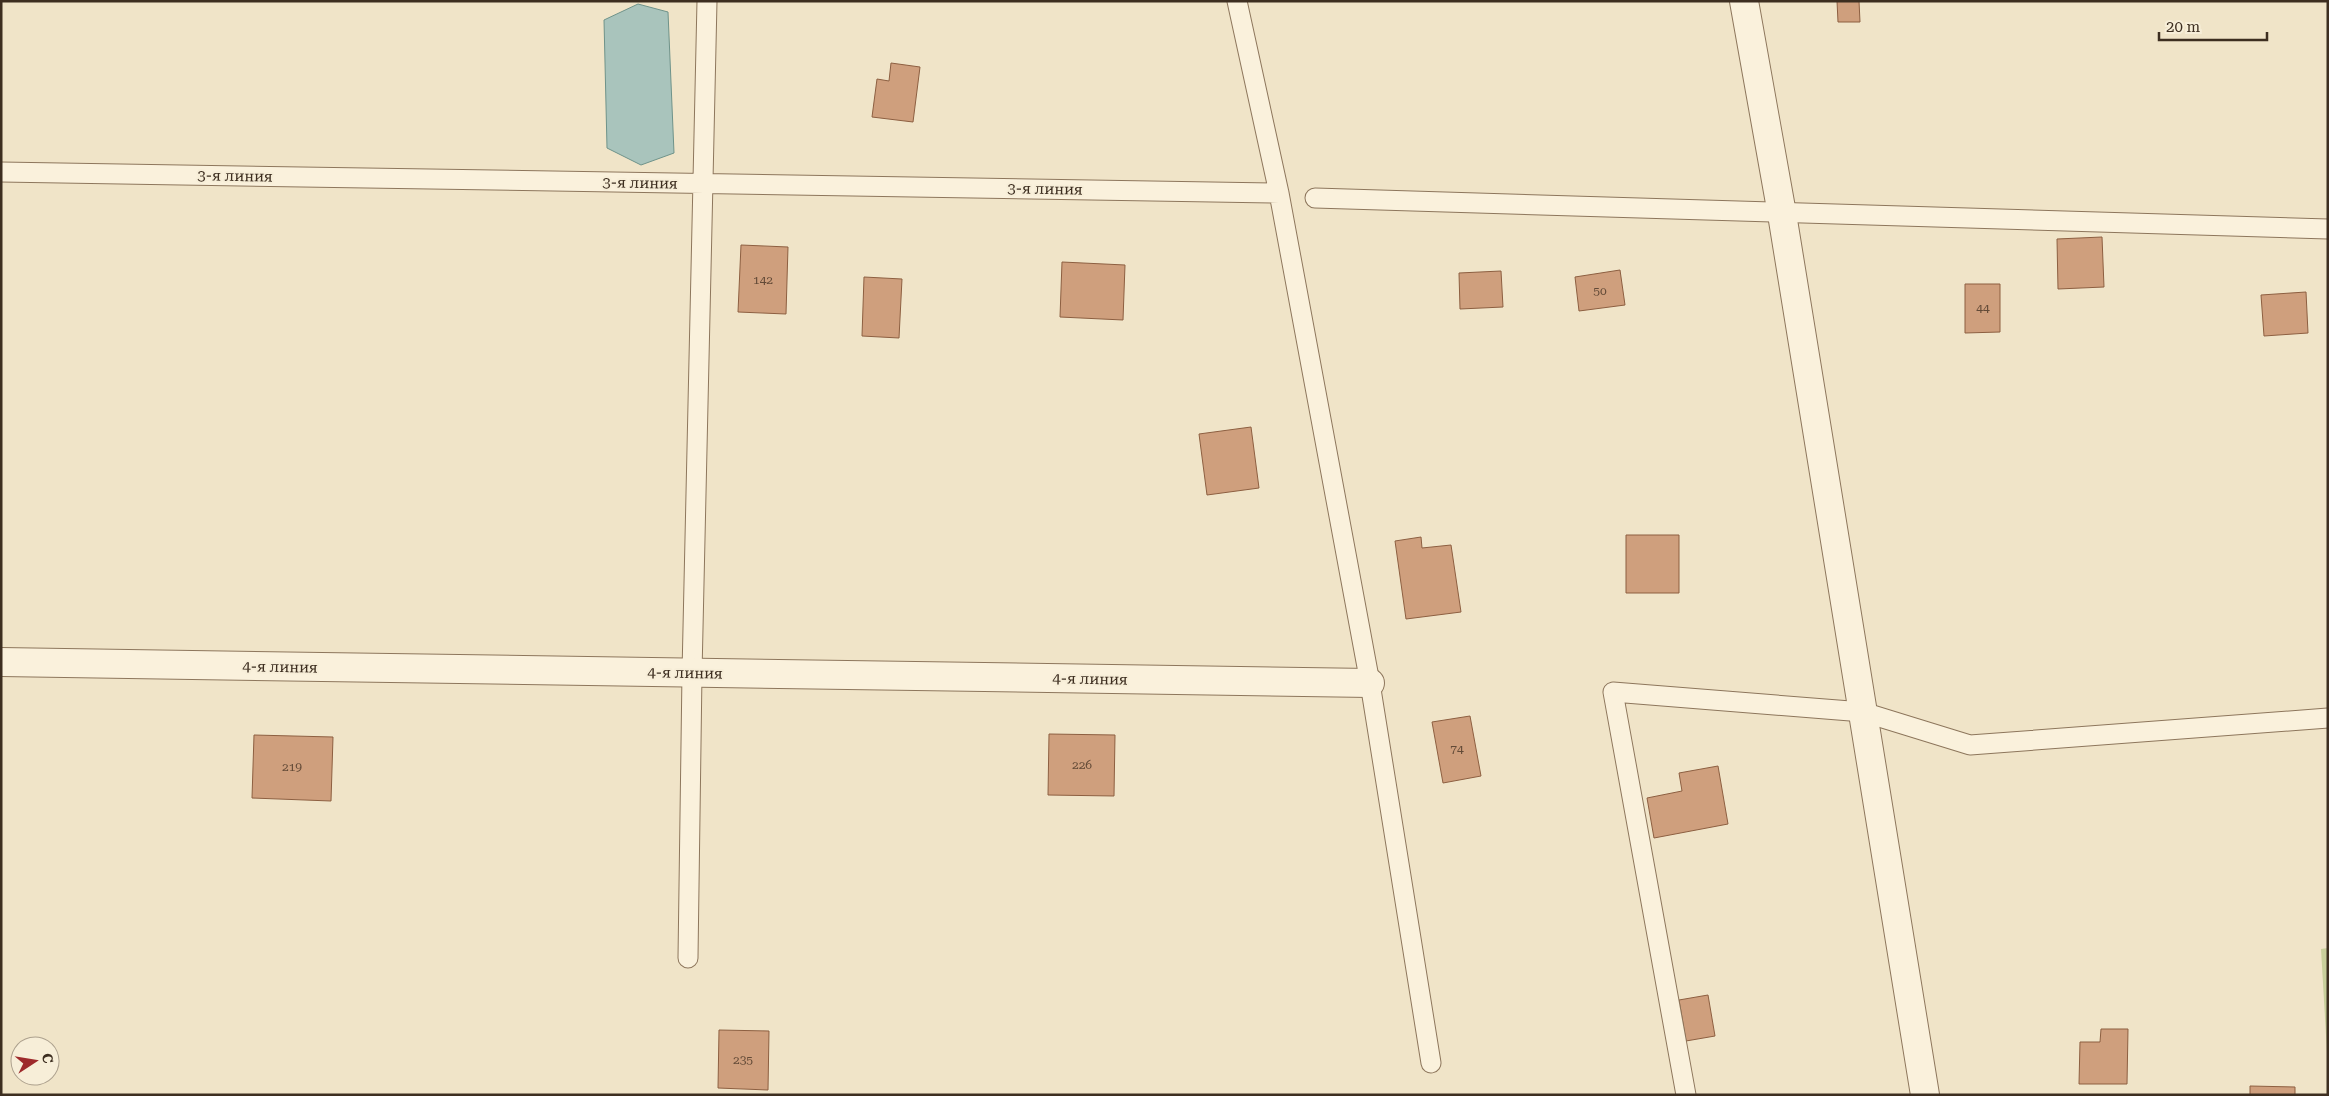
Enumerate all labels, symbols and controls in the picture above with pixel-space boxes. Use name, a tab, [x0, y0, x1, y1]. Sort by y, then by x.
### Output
scale bar	[2159, 10, 2266, 42]
text: 20 m	[2166, 18, 2201, 36]
street label: 3-я линия	[197, 166, 273, 186]
street label: 3-я линия	[602, 173, 678, 193]
street label: 3-я линия	[1007, 179, 1083, 199]
house number: 142	[753, 273, 773, 287]
house number: 50	[1593, 284, 1607, 298]
house number: 44	[1976, 301, 1990, 315]
street label: 4-я линия	[242, 657, 318, 677]
street label: 4-я линия	[647, 663, 723, 683]
street label: 4-я линия	[1052, 669, 1128, 689]
house number: 74	[1450, 742, 1464, 756]
house number: 226	[1072, 758, 1092, 772]
house number: 219	[282, 760, 302, 774]
north arrow	[10, 1036, 60, 1086]
text: С	[39, 1052, 57, 1065]
house number: 235	[733, 1053, 753, 1067]

